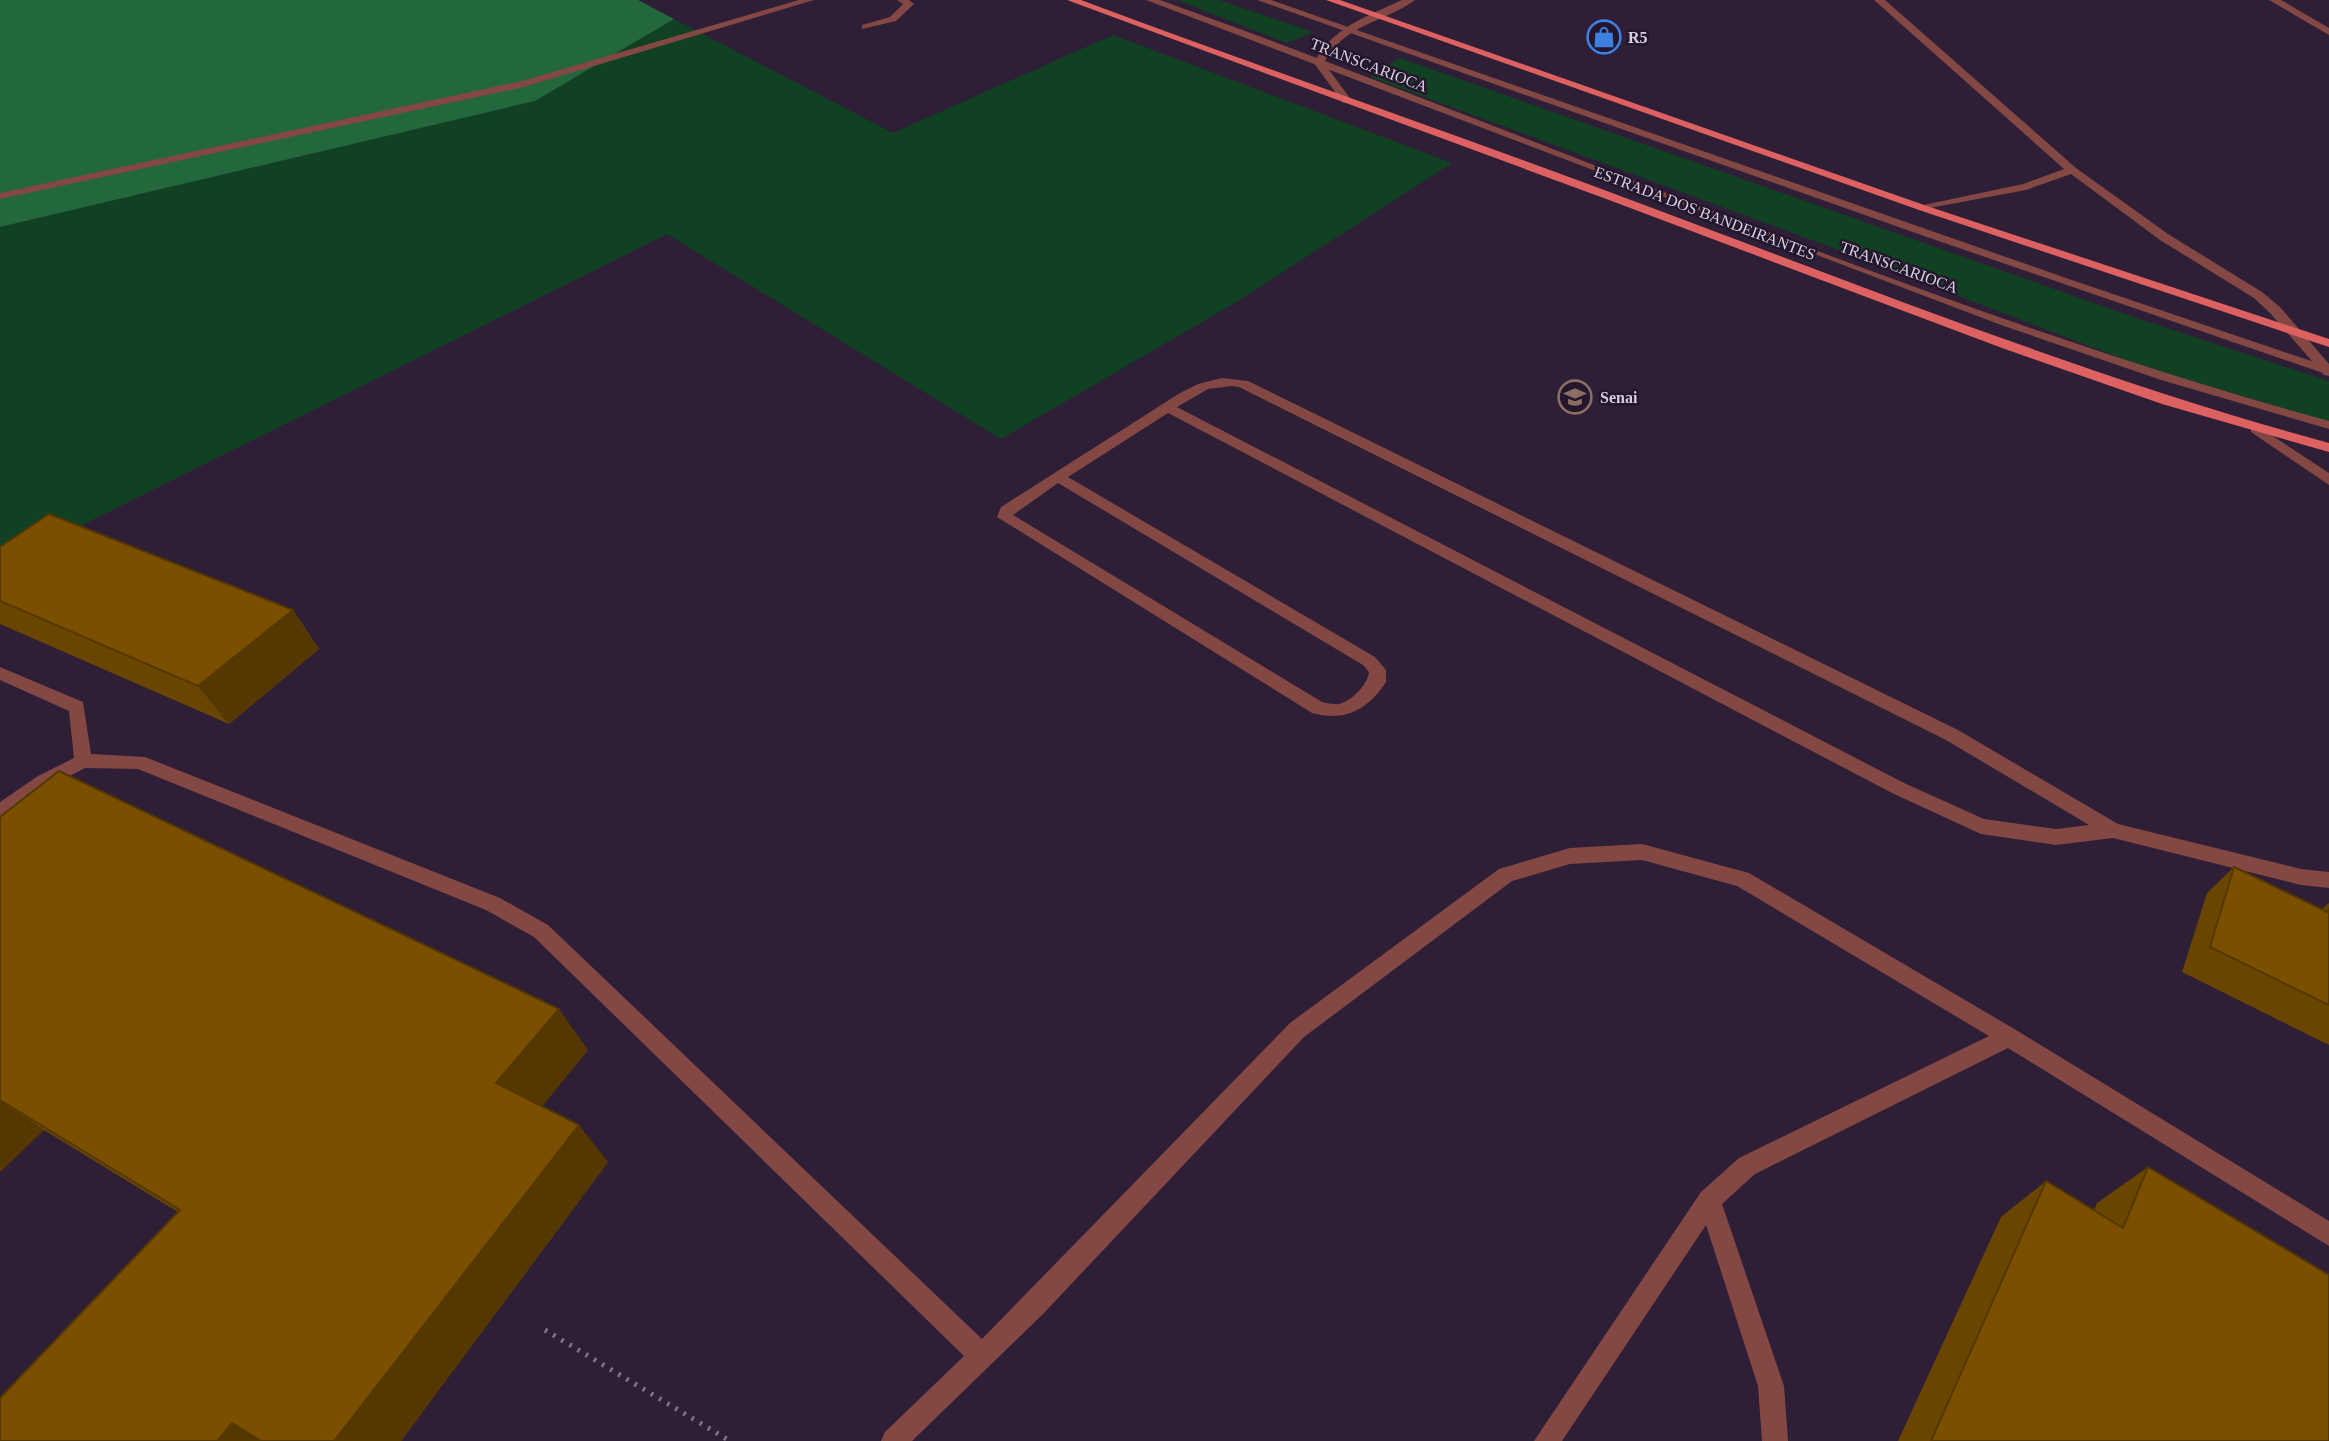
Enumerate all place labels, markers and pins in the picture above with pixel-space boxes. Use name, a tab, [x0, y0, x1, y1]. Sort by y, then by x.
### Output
shop icon: R5	[1585, 18, 1623, 56]
place label: R5	[1628, 29, 1648, 46]
school or university icon: Senai	[1556, 378, 1594, 416]
place label: Senai	[1600, 389, 1638, 406]

